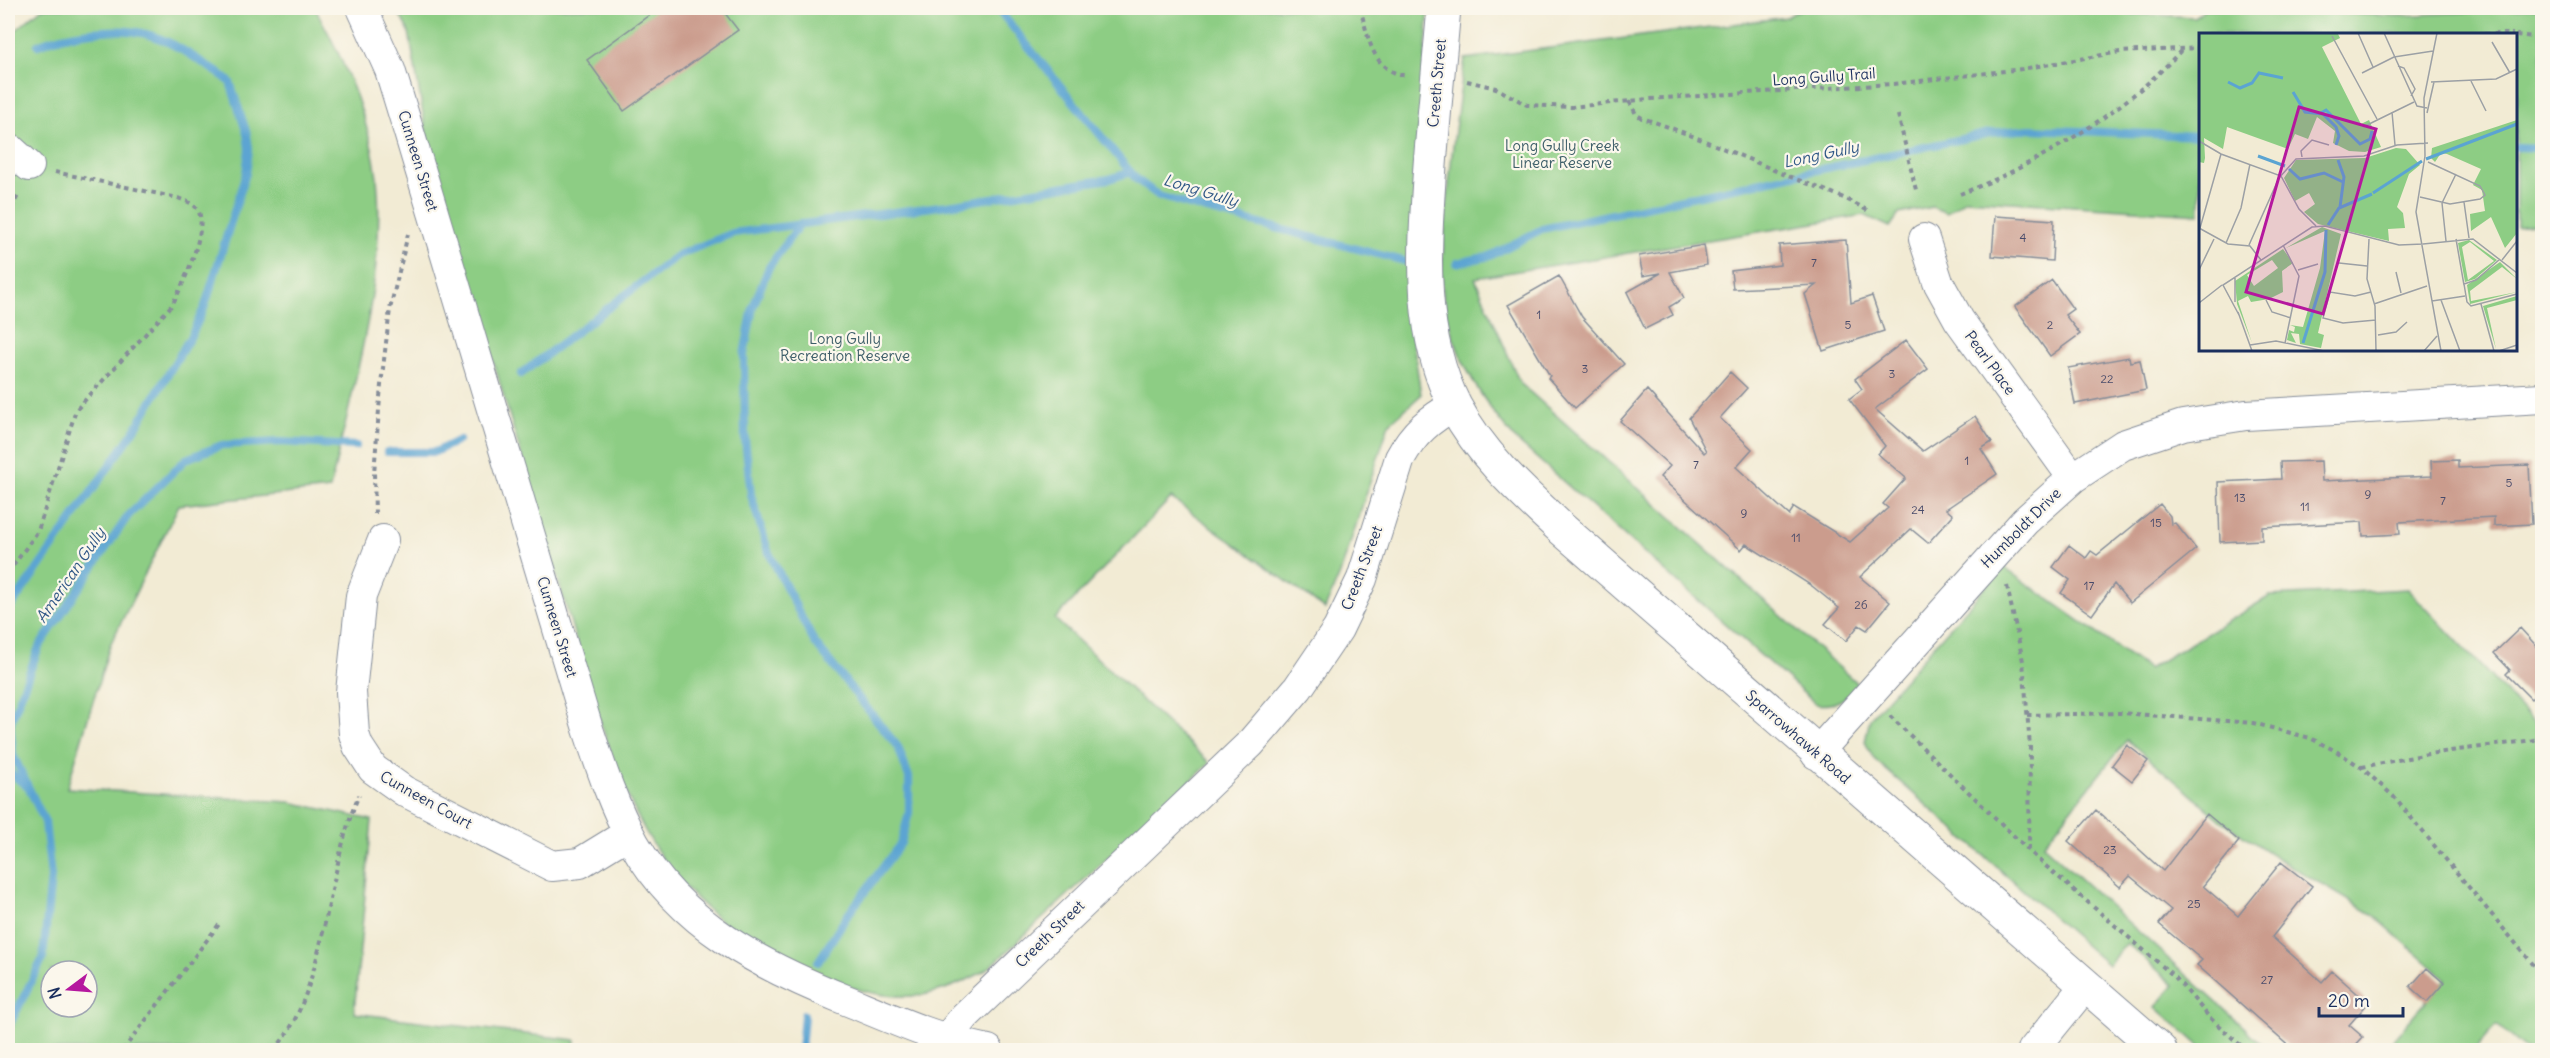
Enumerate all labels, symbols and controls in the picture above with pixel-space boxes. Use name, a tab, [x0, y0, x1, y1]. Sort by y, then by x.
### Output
inset map	[2199, 33, 2517, 351]
street label: Creeth Street	[1423, 38, 1450, 128]
street label: Long Gully Trail	[1772, 63, 1876, 90]
street label: Cunneen Street	[394, 108, 443, 213]
park label: Long Gully Creek Linear Reserve	[1505, 136, 1620, 172]
water label: Long Gully	[1781, 136, 1862, 172]
water label: Long Gully	[1161, 169, 1242, 211]
house number: 4	[2020, 230, 2027, 245]
house number: 7	[1811, 255, 1817, 270]
house number: 1	[1537, 307, 1541, 322]
house number: 5	[1845, 317, 1852, 332]
house number: 2	[2047, 317, 2054, 332]
street label: Pearl Place	[1961, 327, 2020, 398]
park label: Long Gully Recreation Reserve	[780, 329, 910, 365]
house number: 3	[1582, 361, 1589, 376]
house number: 3	[1889, 366, 1896, 381]
house number: 22	[2100, 371, 2114, 386]
house number: 1	[1965, 453, 1969, 468]
house number: 7	[1693, 457, 1699, 472]
house number: 5	[2506, 475, 2513, 490]
street label: Humboldt Drive	[1977, 484, 2065, 572]
house number: 9	[2365, 487, 2372, 502]
house number: 13	[2234, 490, 2246, 505]
house number: 7	[2440, 493, 2446, 508]
house number: 11	[2300, 499, 2310, 514]
house number: 24	[1911, 502, 1925, 517]
house number: 9	[1741, 506, 1748, 521]
house number: 15	[2150, 515, 2162, 530]
water label: American Gully	[31, 522, 110, 626]
street label: Creeth Street	[1337, 523, 1386, 613]
house number: 11	[1791, 530, 1801, 545]
street label: Cunneen Street	[533, 574, 582, 679]
house number: 17	[2084, 578, 2094, 593]
house number: 26	[1854, 597, 1868, 612]
street label: Sparrowhawk Road	[1742, 686, 1855, 788]
street label: Cunneen Court	[377, 766, 476, 833]
house number: 23	[2103, 842, 2117, 857]
street label: Creeth Street	[1011, 896, 1088, 971]
house number: 25	[2187, 896, 2201, 911]
north arrow	[39, 959, 99, 1019]
house number: 27	[2261, 972, 2273, 987]
scale bar	[2319, 980, 2403, 1018]
text: N	[43, 985, 66, 1001]
text: 20 m	[2328, 989, 2370, 1012]

